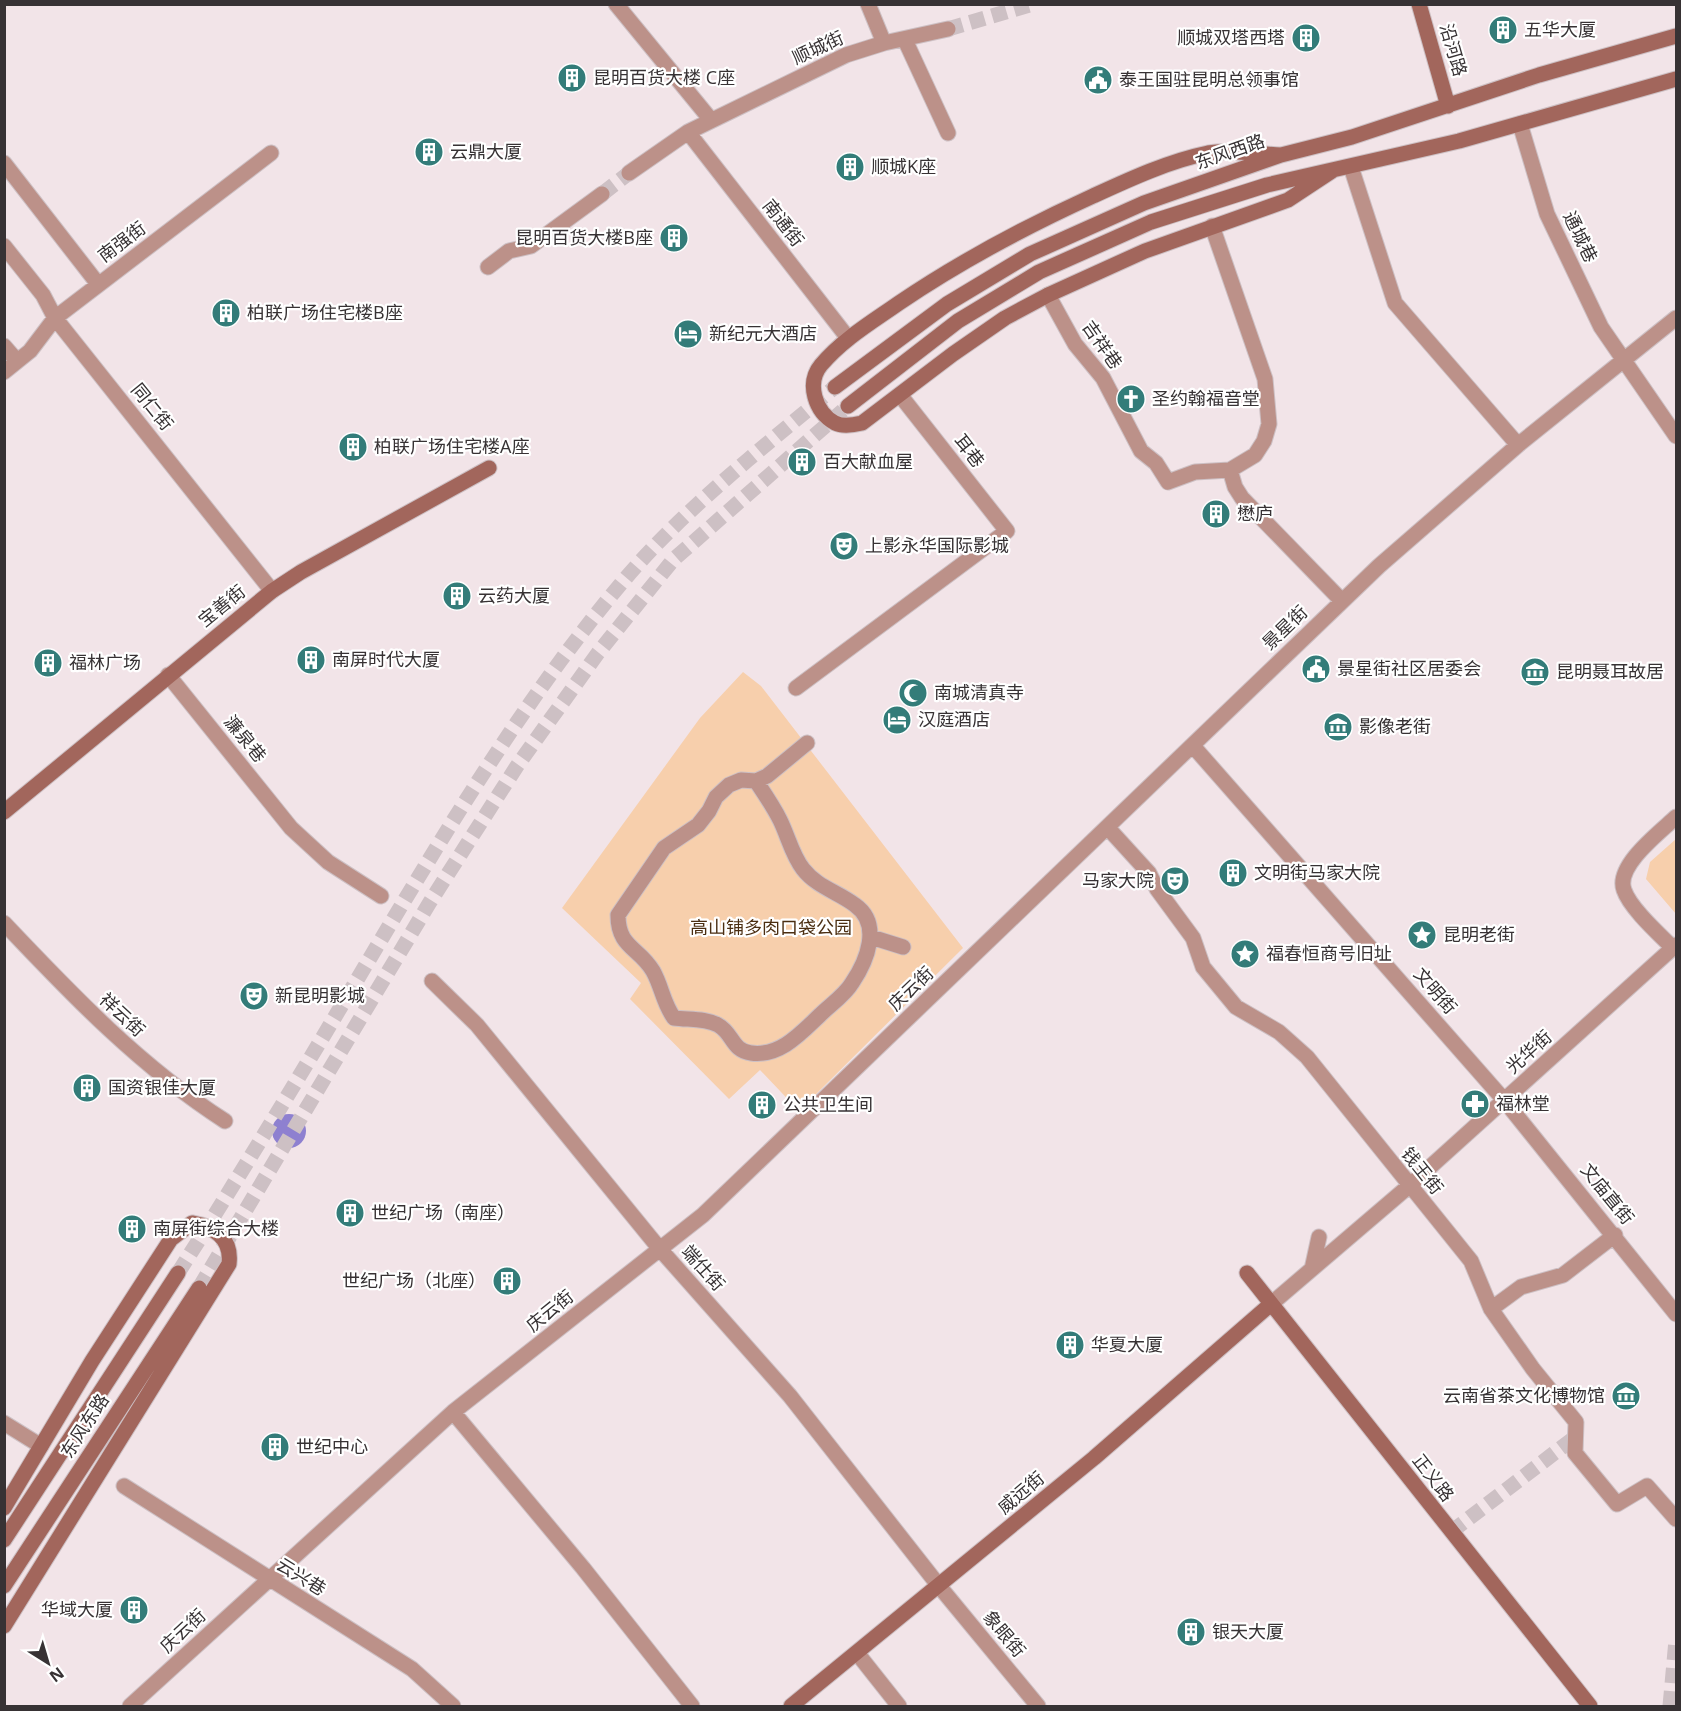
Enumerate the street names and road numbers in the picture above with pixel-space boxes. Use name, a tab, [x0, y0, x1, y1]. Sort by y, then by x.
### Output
street label: 沿河路	[1435, 20, 1473, 79]
street label: 顺城街	[788, 25, 847, 69]
street label: 东风西路	[1192, 128, 1268, 174]
street label: 南通街	[758, 194, 810, 251]
street label: 通城巷	[1558, 207, 1604, 266]
street label: 南强街	[93, 215, 150, 267]
street label: 吉祥巷	[1078, 315, 1128, 373]
street label: 同仁街	[126, 378, 179, 435]
street label: 耳巷	[949, 429, 990, 472]
street label: 宝善街	[193, 579, 250, 632]
street label: 景星街	[1257, 600, 1312, 655]
street label: 濂泉巷	[219, 710, 272, 767]
street label: 庆云街	[883, 961, 938, 1016]
street label: 文明街	[1409, 962, 1463, 1019]
street label: 祥云街	[95, 987, 151, 1041]
street label: 光华街	[1500, 1024, 1556, 1078]
street label: 钱王街	[1396, 1142, 1449, 1199]
street label: 文庙直街	[1576, 1158, 1640, 1229]
street label: 端仕街	[677, 1239, 731, 1295]
street label: 庆云街	[521, 1284, 578, 1337]
street label: 东风东路	[54, 1389, 114, 1462]
street label: 正义路	[1408, 1449, 1460, 1506]
street label: 威远街	[992, 1466, 1049, 1519]
street label: 云兴巷	[272, 1552, 331, 1601]
street label: 庆云街	[154, 1603, 210, 1657]
street label: 象眼街	[978, 1605, 1031, 1662]

